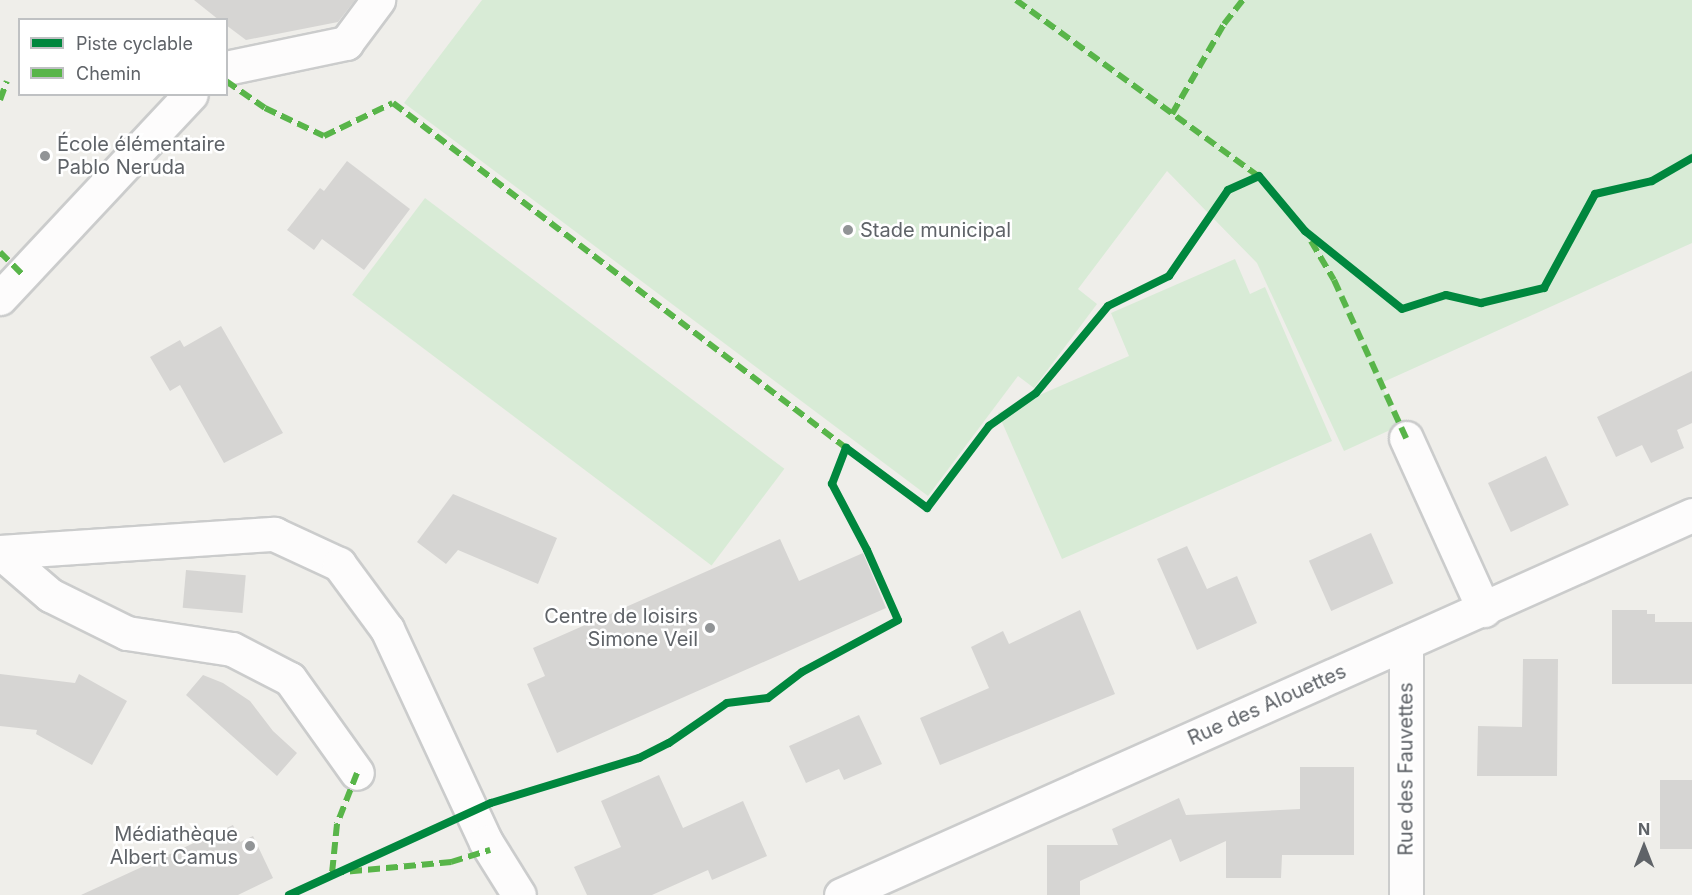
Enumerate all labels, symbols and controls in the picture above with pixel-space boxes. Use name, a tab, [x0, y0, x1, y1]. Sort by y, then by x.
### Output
legend	[18, 18, 228, 96]
text: Piste cyclable	[76, 33, 193, 54]
text: Chemin	[76, 63, 141, 84]
place label: École élémentaire Pablo Neruda	[57, 132, 225, 179]
marker: École élémentaire Pablo Neruda	[38, 149, 52, 163]
place label: Stade municipal	[860, 218, 1011, 242]
marker: Stade municipal	[841, 223, 855, 237]
place label: Centre de loisirs Simone Veil	[544, 604, 698, 651]
marker: Centre de loisirs Simone Veil	[703, 621, 717, 635]
street label: Rue des Alouettes	[1184, 659, 1350, 751]
street label: Rue des Fauvettes	[1394, 682, 1418, 856]
north arrow	[1614, 817, 1674, 877]
text: N	[1638, 819, 1650, 839]
place label: Médiathèque Albert Camus	[110, 822, 238, 869]
marker: Médiathèque Albert Camus	[243, 839, 257, 853]

